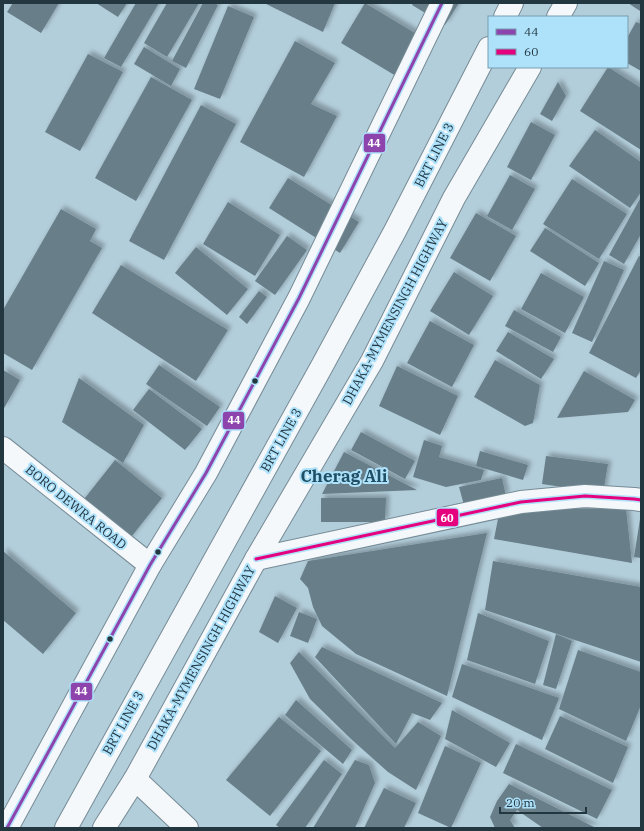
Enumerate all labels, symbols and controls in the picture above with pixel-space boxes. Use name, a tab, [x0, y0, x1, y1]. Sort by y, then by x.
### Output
legend	[488, 16, 628, 68]
text: 44	[524, 24, 538, 39]
text: 60	[524, 44, 538, 59]
street label: BRT LINE 3	[411, 120, 457, 190]
line badge: 44	[363, 133, 386, 153]
text: 44	[367, 136, 381, 150]
street label: DHAKA-MYMENSINGH HIGHWAY	[339, 216, 451, 408]
unlabelled marker	[250, 376, 260, 386]
street label: BRT LINE 3	[257, 405, 305, 475]
line badge: 44	[222, 411, 245, 430]
text: 44	[227, 413, 241, 427]
street label: BORO DEWRA ROAD	[22, 461, 130, 553]
district label: Cherag Ali	[301, 465, 388, 487]
line badge: 60	[436, 508, 459, 527]
text: 60	[440, 511, 454, 525]
unlabelled marker	[153, 547, 163, 557]
street label: DHAKA-MYMENSINGH HIGHWAY	[143, 563, 259, 753]
unlabelled marker	[105, 634, 115, 644]
line badge: 44	[70, 682, 93, 701]
text: 44	[74, 684, 88, 698]
street label: BRT LINE 3	[99, 688, 147, 758]
scale bar	[500, 789, 586, 815]
text: 20 m	[506, 795, 535, 810]

